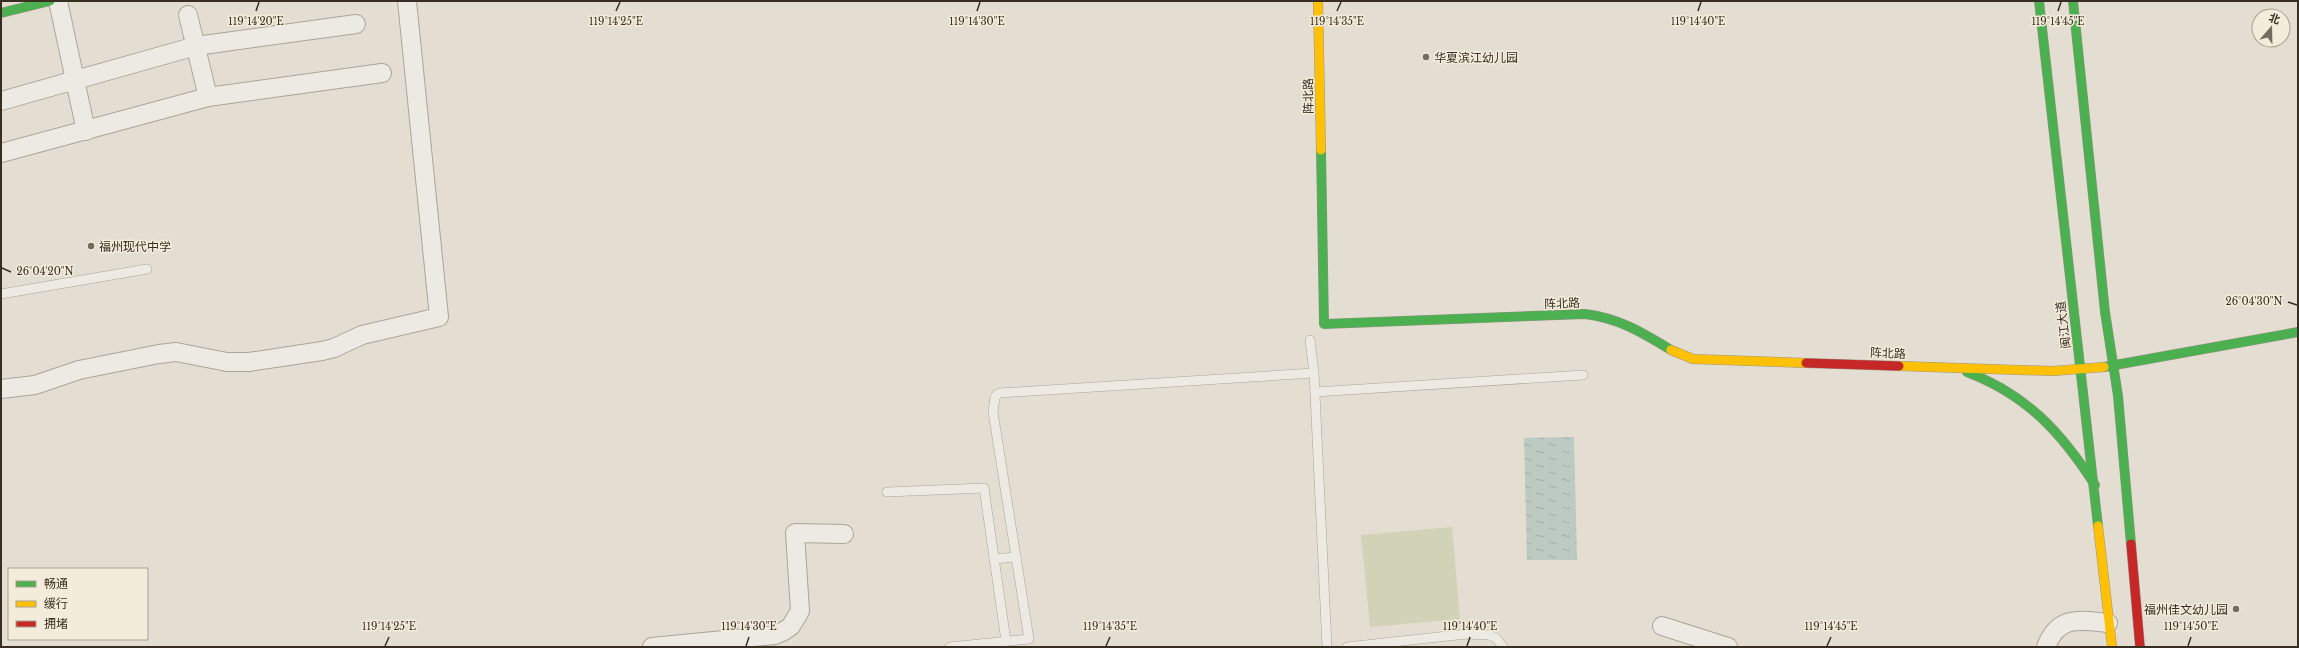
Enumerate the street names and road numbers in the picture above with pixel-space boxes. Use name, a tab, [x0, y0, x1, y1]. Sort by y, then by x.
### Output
street label: 阵北路	[1300, 78, 1316, 114]
street label: 阵北路	[1544, 295, 1580, 311]
street label: 闽江大道	[2053, 300, 2073, 350]
street label: 阵北路	[1870, 345, 1906, 361]

